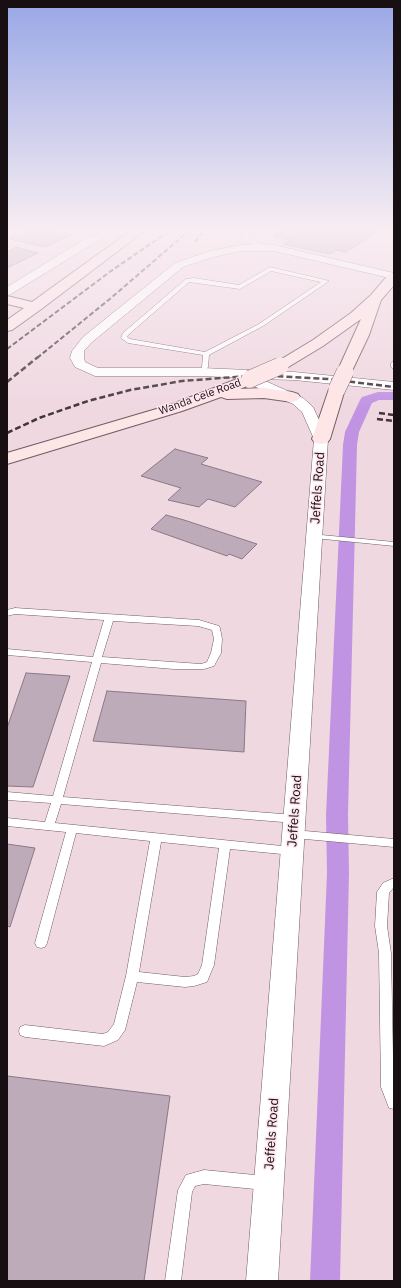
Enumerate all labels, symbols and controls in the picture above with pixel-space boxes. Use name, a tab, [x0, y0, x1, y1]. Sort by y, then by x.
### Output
street label: Wanda Cele Road	[157, 376, 243, 418]
street label: Jeffels Road	[308, 451, 328, 525]
street label: Jeffels Road	[285, 774, 305, 848]
street label: Jeffels Road	[262, 1097, 282, 1171]

